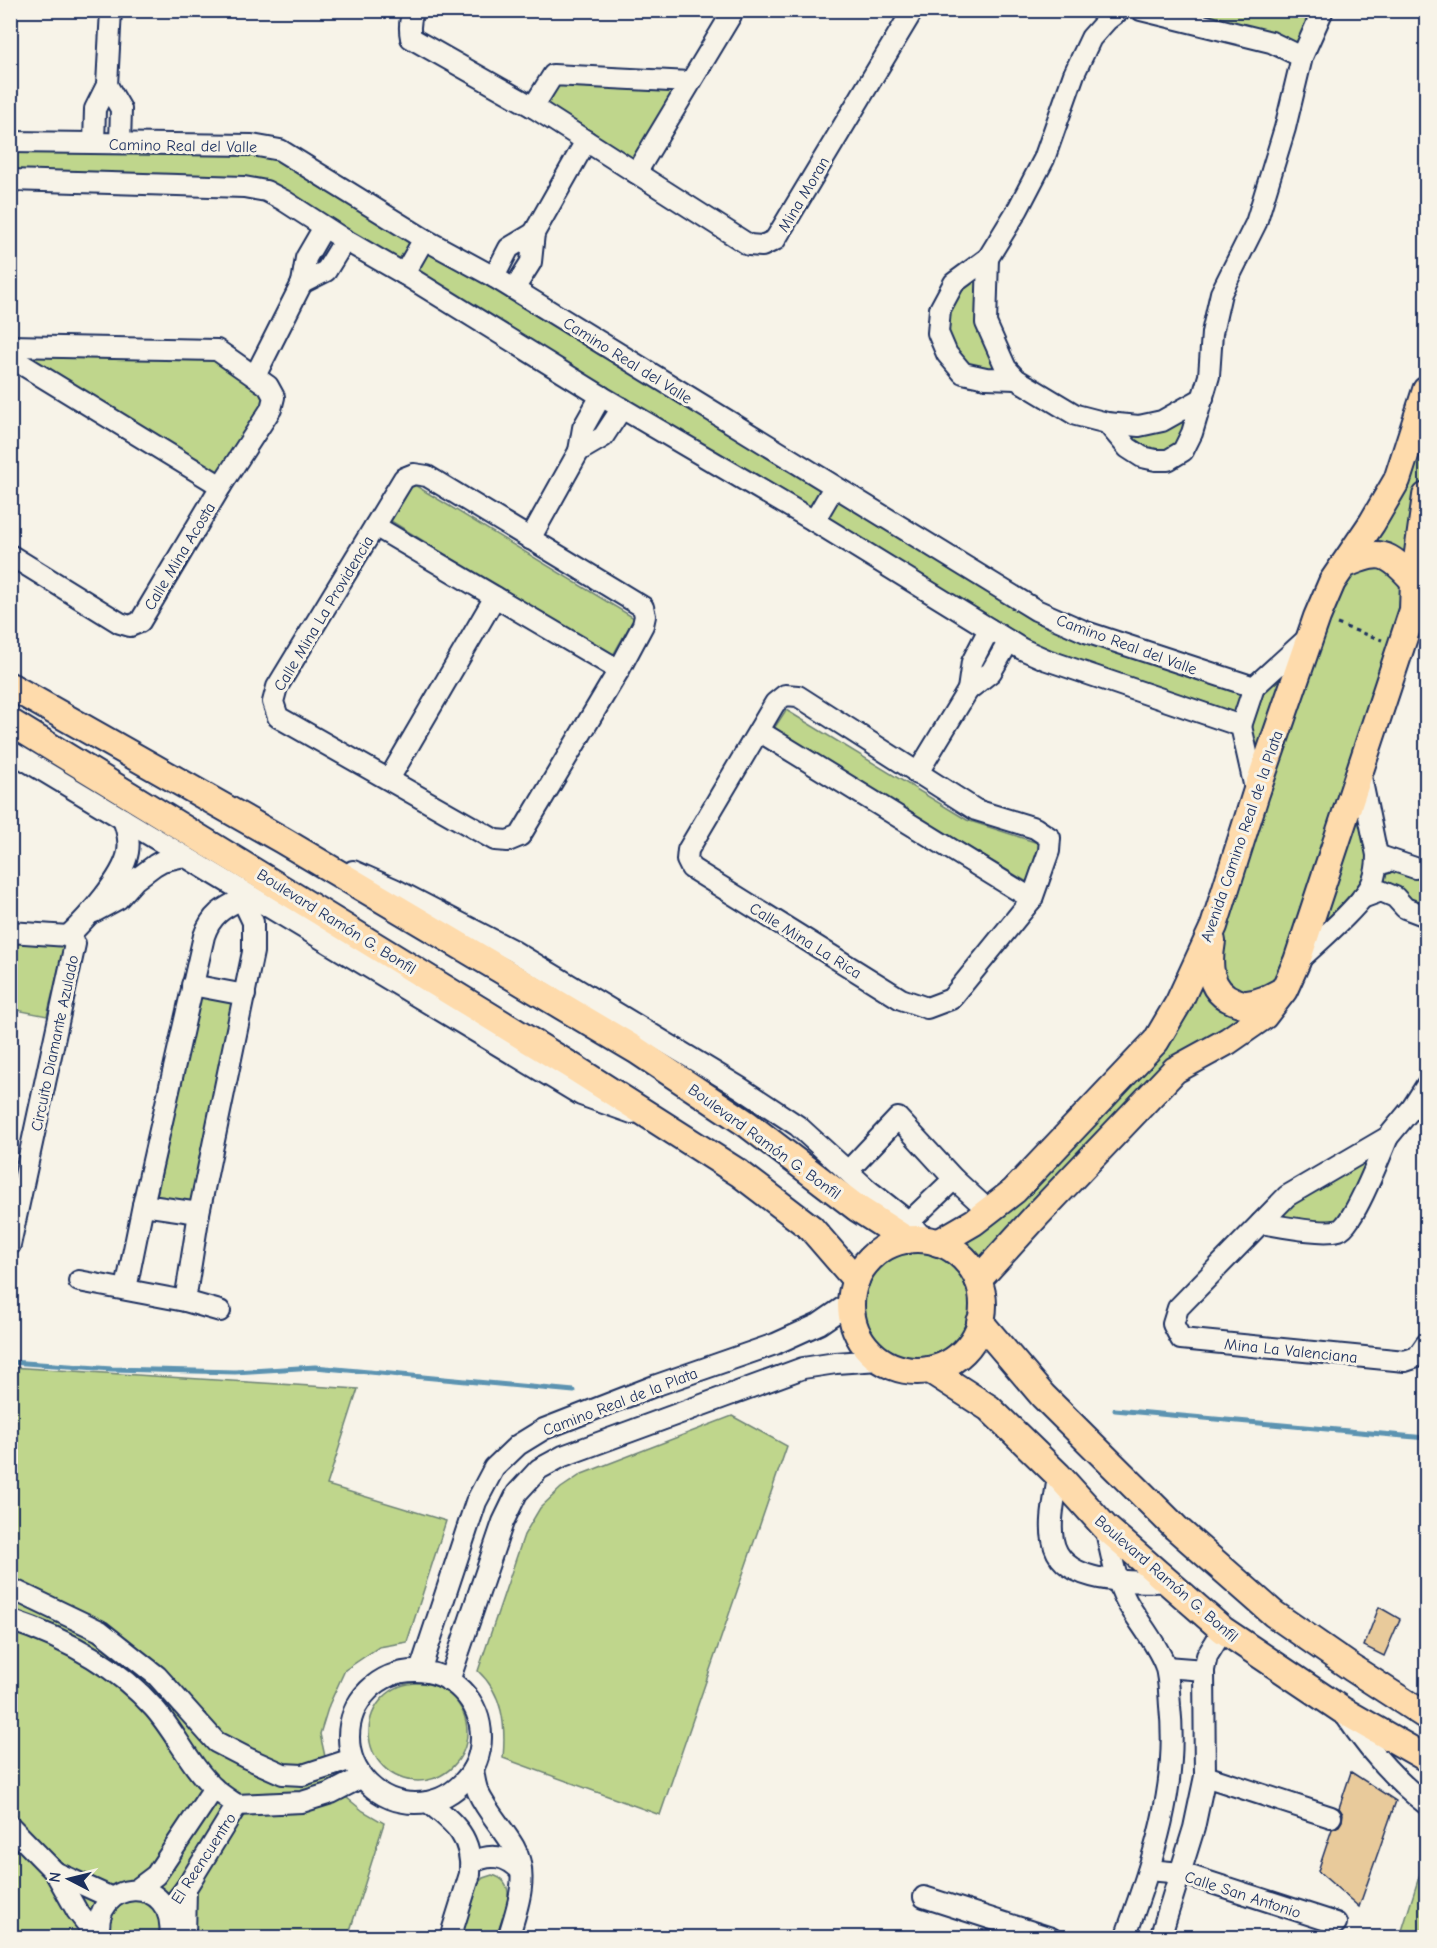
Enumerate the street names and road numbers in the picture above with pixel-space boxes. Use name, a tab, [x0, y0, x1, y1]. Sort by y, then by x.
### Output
street label: Camino Real del Valle	[109, 136, 257, 156]
street label: Mina Moran	[774, 154, 833, 235]
street label: Camino Real del Valle	[560, 314, 695, 408]
street label: Calle Mina Acosta	[141, 499, 219, 614]
street label: Calle Mina La Providencia	[270, 533, 377, 694]
street label: Camino Real del Valle	[1054, 611, 1199, 679]
street label: Avenida Camino Real de la Plata	[1197, 728, 1287, 944]
street label: Boulevard Ramón G. Bonfil	[254, 865, 419, 978]
street label: Calle Mina La Rica	[746, 899, 865, 983]
street label: Circuito Diamante Azulado	[27, 953, 82, 1133]
street label: Boulevard Ramón G. Bonfil	[685, 1080, 844, 1203]
street label: Mina La Valenciana	[1223, 1335, 1358, 1367]
street label: Camino Real de la Plata	[541, 1364, 700, 1440]
street label: Boulevard Ramón G. Bonfil	[1091, 1512, 1242, 1646]
street label: El Reencuentro	[168, 1810, 240, 1907]
street label: Calle San Antonio	[1182, 1868, 1303, 1922]

